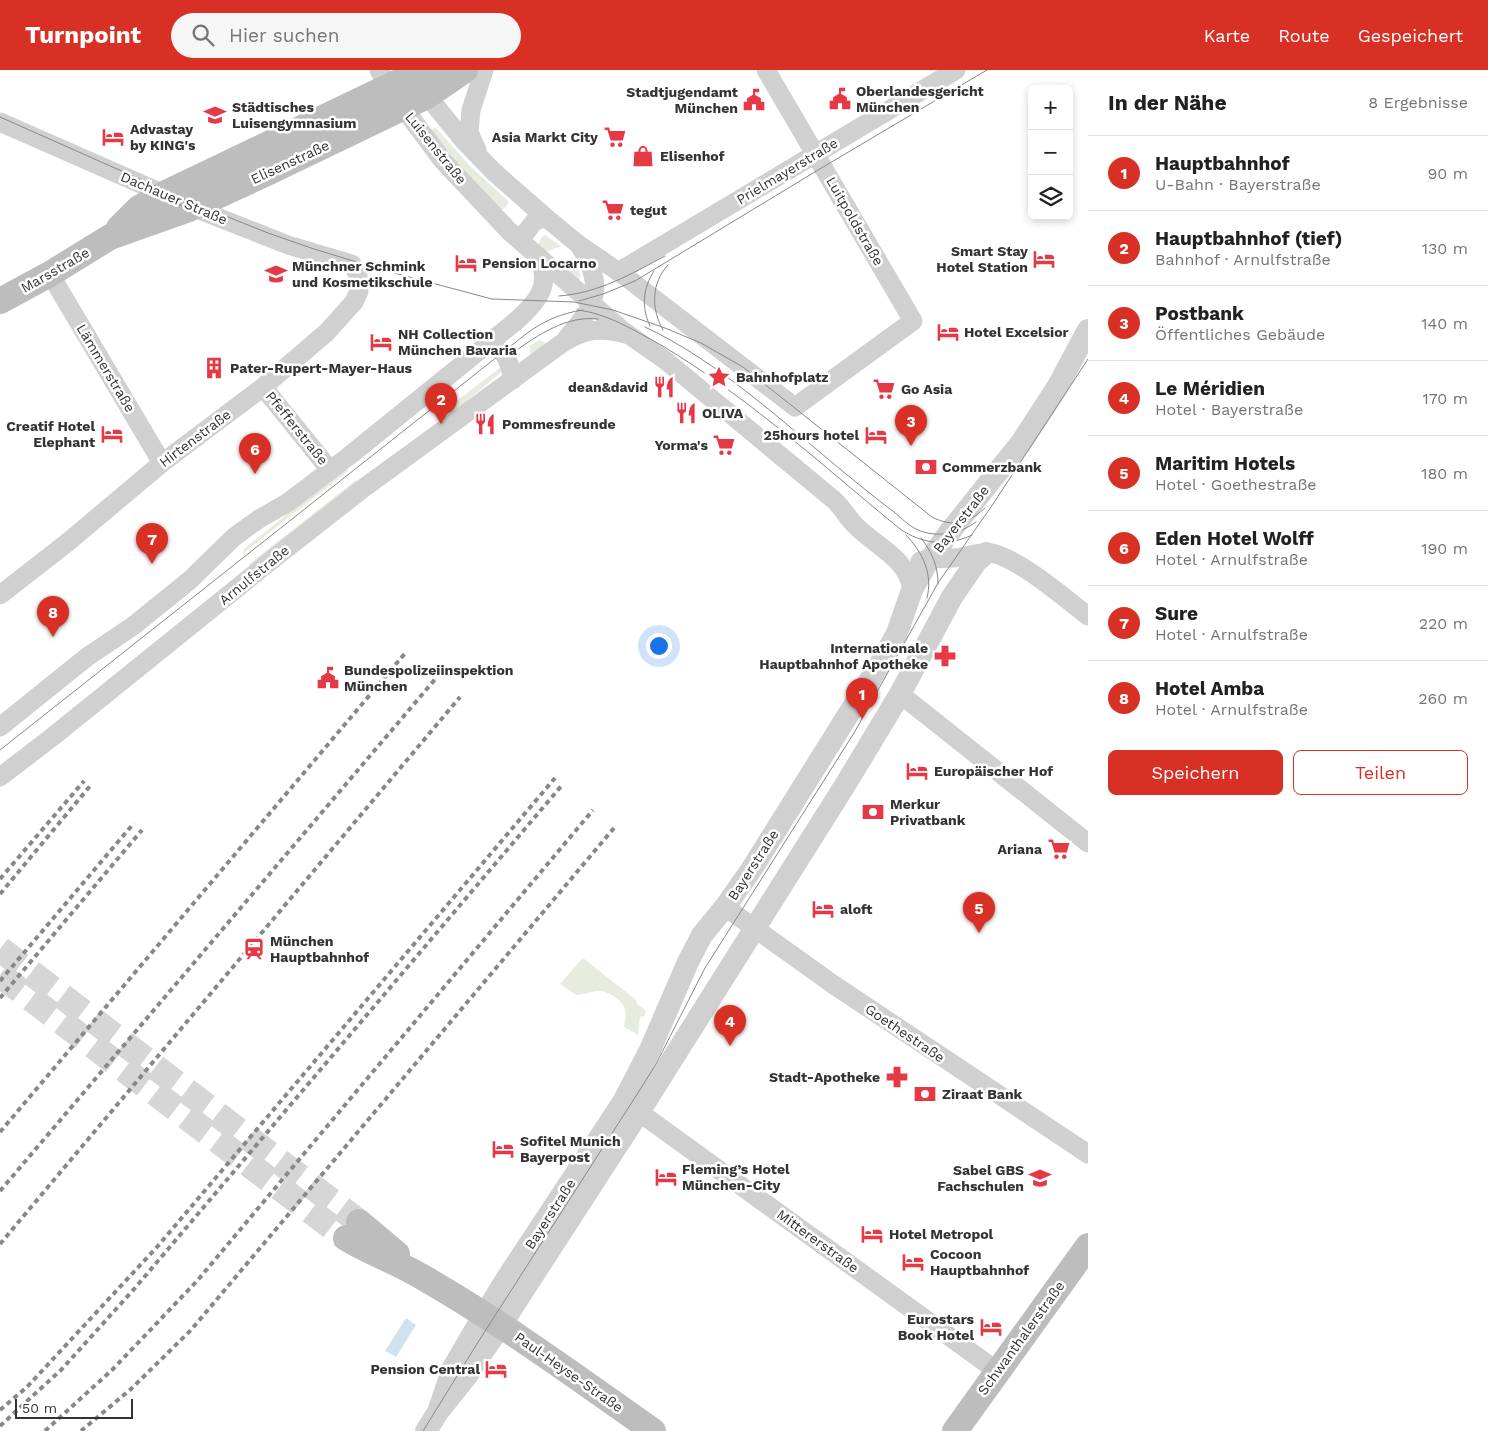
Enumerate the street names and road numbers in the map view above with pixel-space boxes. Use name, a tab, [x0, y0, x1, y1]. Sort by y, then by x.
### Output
street label: Luisenstraße	[402, 109, 470, 187]
street label: Prielmayerstraße	[733, 134, 841, 208]
street label: Elisenstraße	[248, 137, 332, 187]
street label: Dachauer Straße	[118, 168, 230, 228]
street label: Luitpoldstraße	[823, 174, 887, 268]
street label: Marsstraße	[18, 244, 92, 296]
street label: Lämmerstraße	[73, 321, 139, 415]
street label: Pfefferstraße	[263, 388, 331, 468]
street label: Hirtenstraße	[156, 406, 234, 470]
street label: Bayerstraße	[930, 482, 992, 556]
street label: Arnulfstraße	[216, 542, 292, 608]
street label: Bayerstraße	[724, 827, 782, 903]
street label: Goethestraße	[862, 1001, 948, 1065]
street label: Bayerstraße	[521, 1176, 579, 1252]
street label: Mittererstraße	[774, 1206, 862, 1276]
street label: Schwanthalerstraße	[974, 1278, 1068, 1398]
street label: Paul-Heyse-Straße	[512, 1329, 626, 1415]

